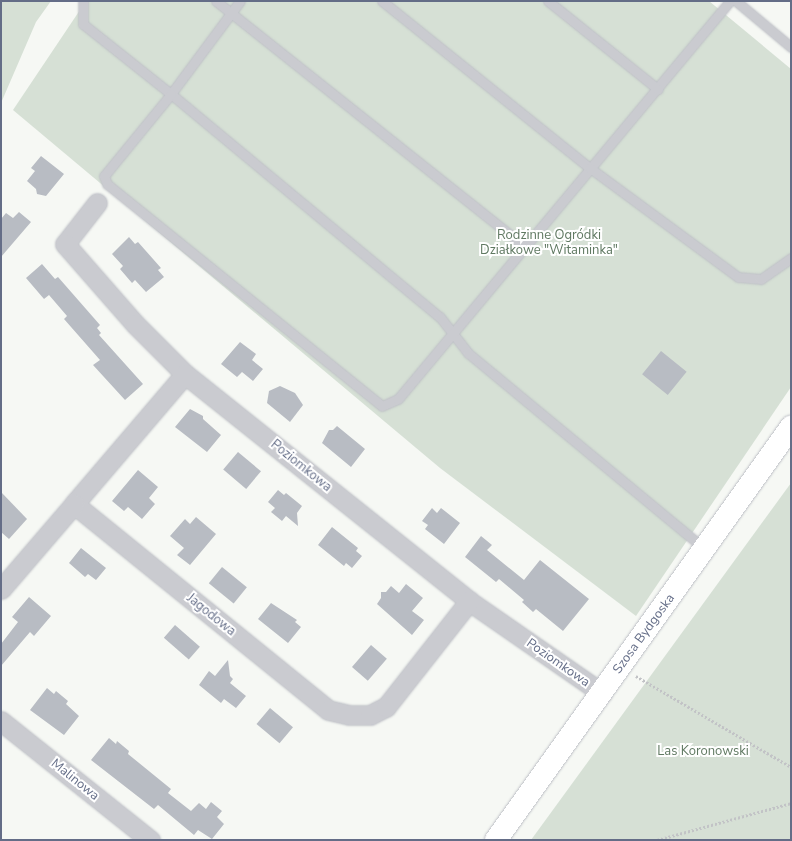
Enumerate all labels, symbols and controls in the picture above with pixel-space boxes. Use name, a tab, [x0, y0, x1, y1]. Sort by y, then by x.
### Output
park label: Rodzinne Ogródki Działkowe "Witaminka"	[480, 228, 618, 259]
street label: Poziomkowa	[267, 437, 335, 495]
street label: Jagodowa	[183, 591, 239, 639]
street label: Szosa Bydgoska	[610, 591, 678, 677]
street label: Poziomkowa	[523, 635, 593, 691]
park label: Las Koronowski	[657, 743, 749, 759]
street label: Malinowa	[48, 756, 102, 804]

